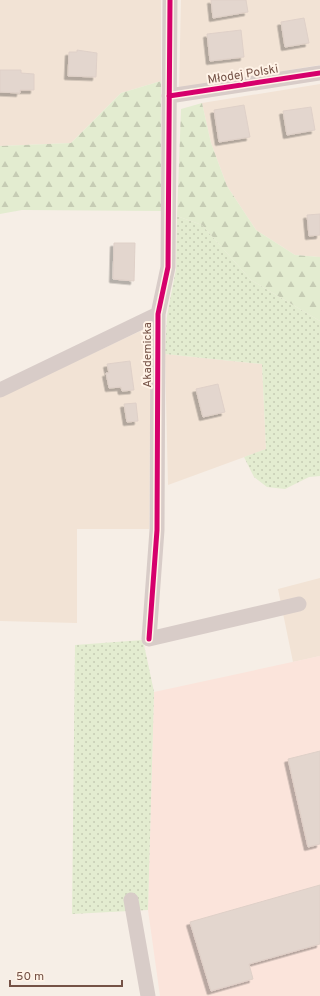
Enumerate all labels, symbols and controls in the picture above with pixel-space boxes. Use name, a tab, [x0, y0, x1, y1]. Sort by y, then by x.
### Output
street label: Młodej Polski	[207, 62, 279, 88]
street label: Akademicka	[140, 322, 156, 388]
scale bar	[10, 962, 122, 988]
text: 50 m	[16, 969, 44, 985]

